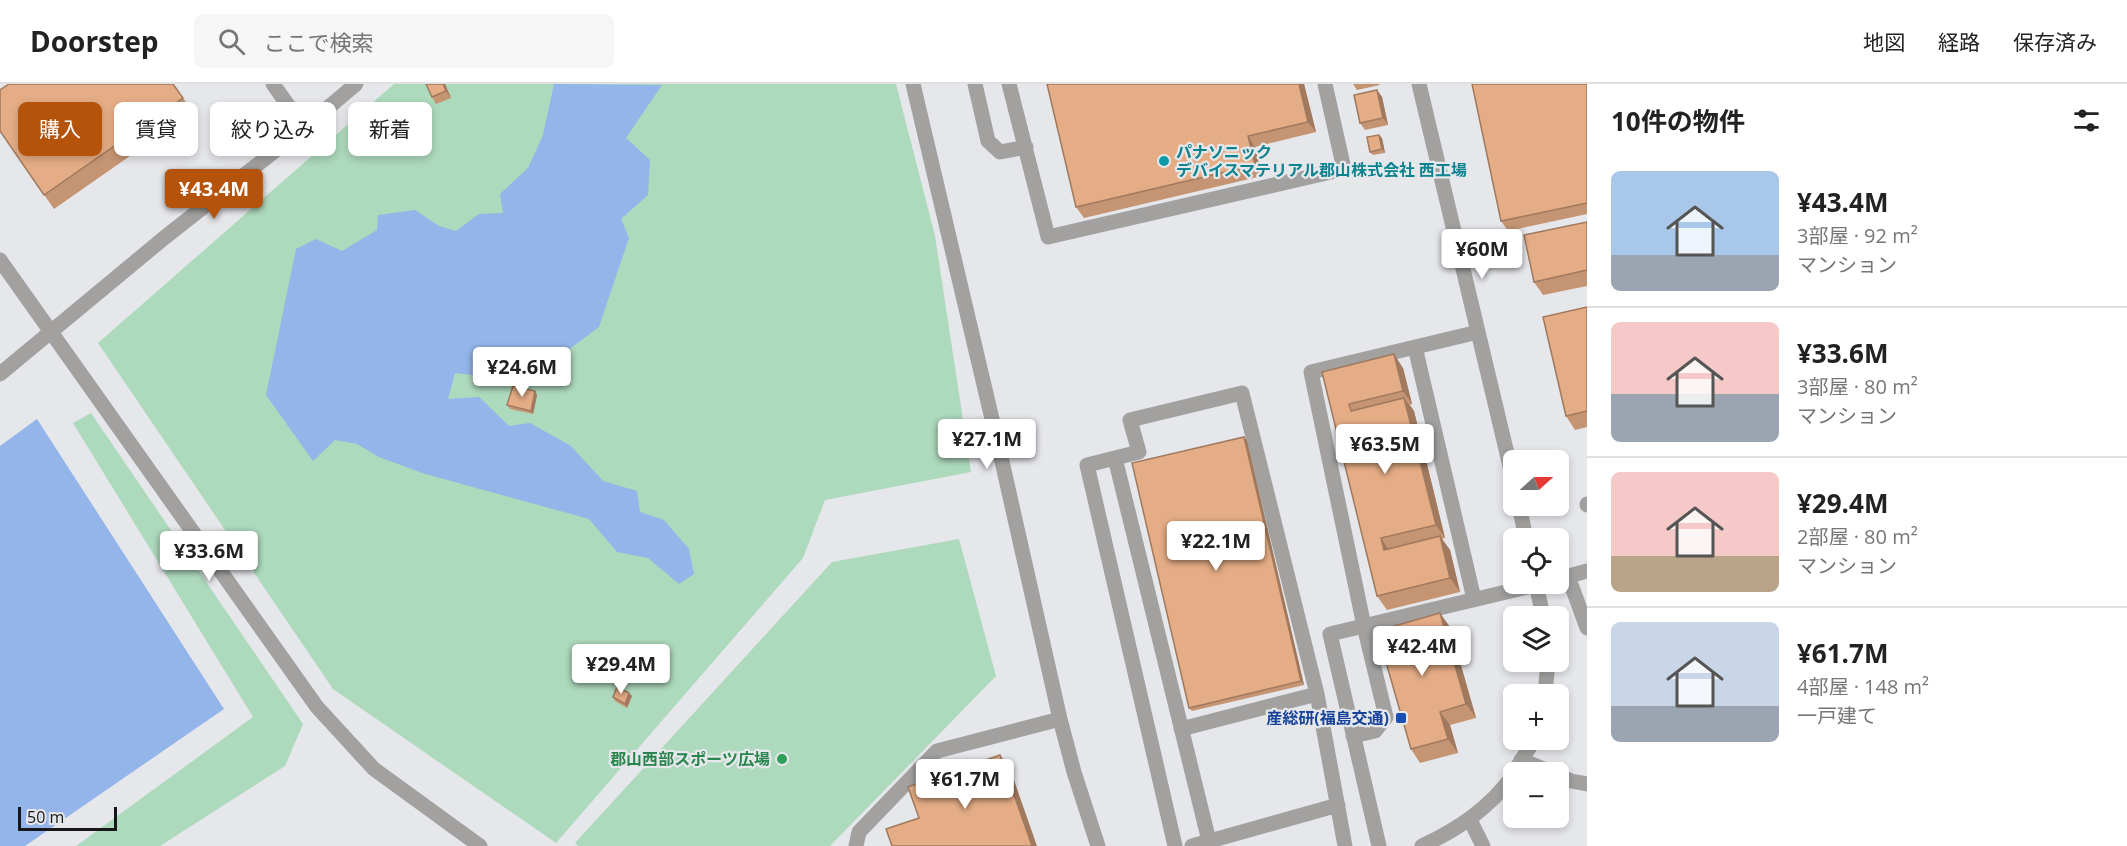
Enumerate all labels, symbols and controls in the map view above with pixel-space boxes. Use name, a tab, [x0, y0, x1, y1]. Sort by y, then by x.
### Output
search box	[194, 14, 614, 68]
text: Doorstep	[30, 22, 158, 60]
icon: search	[215, 25, 248, 58]
text: ここで検索	[263, 27, 373, 57]
text: 地図	[1863, 28, 1905, 56]
text: 経路	[1938, 28, 1980, 56]
text: 保存済み	[2013, 28, 2097, 56]
chip: 購入	[18, 102, 102, 156]
chip: 賃貸	[114, 102, 198, 156]
chip: 絞り込み	[210, 102, 336, 156]
chip: 新着	[348, 102, 432, 156]
text: 10件の物件	[1611, 103, 1745, 139]
icon: filters	[2070, 104, 2103, 137]
place label: パナソニック デバイスマテリアル郡山株式会社 西工場	[1176, 141, 1467, 181]
marker: パナソニック デバイスマテリアル郡山株式会社 西工場	[1157, 154, 1171, 168]
pin: ¥43.4M	[165, 169, 263, 220]
text: ¥43.4M	[179, 175, 249, 202]
text: ¥43.4M	[1797, 184, 1888, 220]
icon: home	[1659, 195, 1731, 267]
text: 3部屋 · 92 m²	[1797, 222, 1918, 249]
pin: ¥60M	[1446, 229, 1518, 280]
text: ¥60M	[1455, 235, 1509, 262]
text: マンション	[1797, 251, 1897, 278]
text: ¥33.6M	[1797, 335, 1888, 371]
icon: home	[1659, 346, 1731, 418]
pin: ¥24.6M	[473, 347, 571, 398]
text: ¥24.6M	[487, 353, 557, 380]
text: 3部屋 · 80 m²	[1797, 373, 1918, 400]
text: マンション	[1797, 402, 1897, 429]
pin: ¥27.1M	[938, 419, 1036, 470]
pin: ¥63.5M	[1336, 424, 1434, 475]
text: ¥27.1M	[952, 425, 1022, 452]
text: ¥63.5M	[1350, 430, 1420, 457]
north arrow	[1503, 450, 1569, 516]
map controls	[1503, 450, 1569, 828]
text: ¥29.4M	[1797, 485, 1888, 521]
icon: home	[1659, 496, 1731, 568]
pin: ¥22.1M	[1167, 521, 1265, 572]
text: 2部屋 · 80 m²	[1797, 523, 1918, 550]
text: ¥22.1M	[1181, 527, 1251, 554]
button: locate	[1503, 528, 1569, 594]
pin: ¥33.6M	[160, 531, 258, 582]
text: ¥33.6M	[174, 537, 244, 564]
text: マンション	[1797, 552, 1897, 579]
button: layers	[1503, 606, 1569, 672]
pin: ¥42.4M	[1373, 626, 1471, 677]
text: ¥42.4M	[1387, 632, 1457, 659]
text: ¥61.7M	[1797, 635, 1888, 671]
pin: ¥29.4M	[572, 644, 670, 695]
icon: home	[1659, 646, 1731, 718]
text: ¥29.4M	[586, 650, 656, 677]
text: 4部屋 · 148 m²	[1797, 673, 1929, 700]
button: +	[1503, 684, 1569, 750]
text: 一戸建て	[1797, 702, 1877, 729]
place label: 産総研(福島交通)	[1266, 707, 1389, 729]
marker: 産総研(福島交通)	[1394, 711, 1408, 725]
place label: 郡山西部スポーツ広場	[610, 748, 770, 770]
marker: 郡山西部スポーツ広場	[775, 752, 789, 766]
pin: ¥61.7M	[916, 759, 1014, 810]
button: −	[1503, 762, 1569, 828]
text: ¥61.7M	[930, 765, 1000, 792]
scale bar	[18, 804, 117, 832]
text: 50 m	[27, 806, 64, 828]

